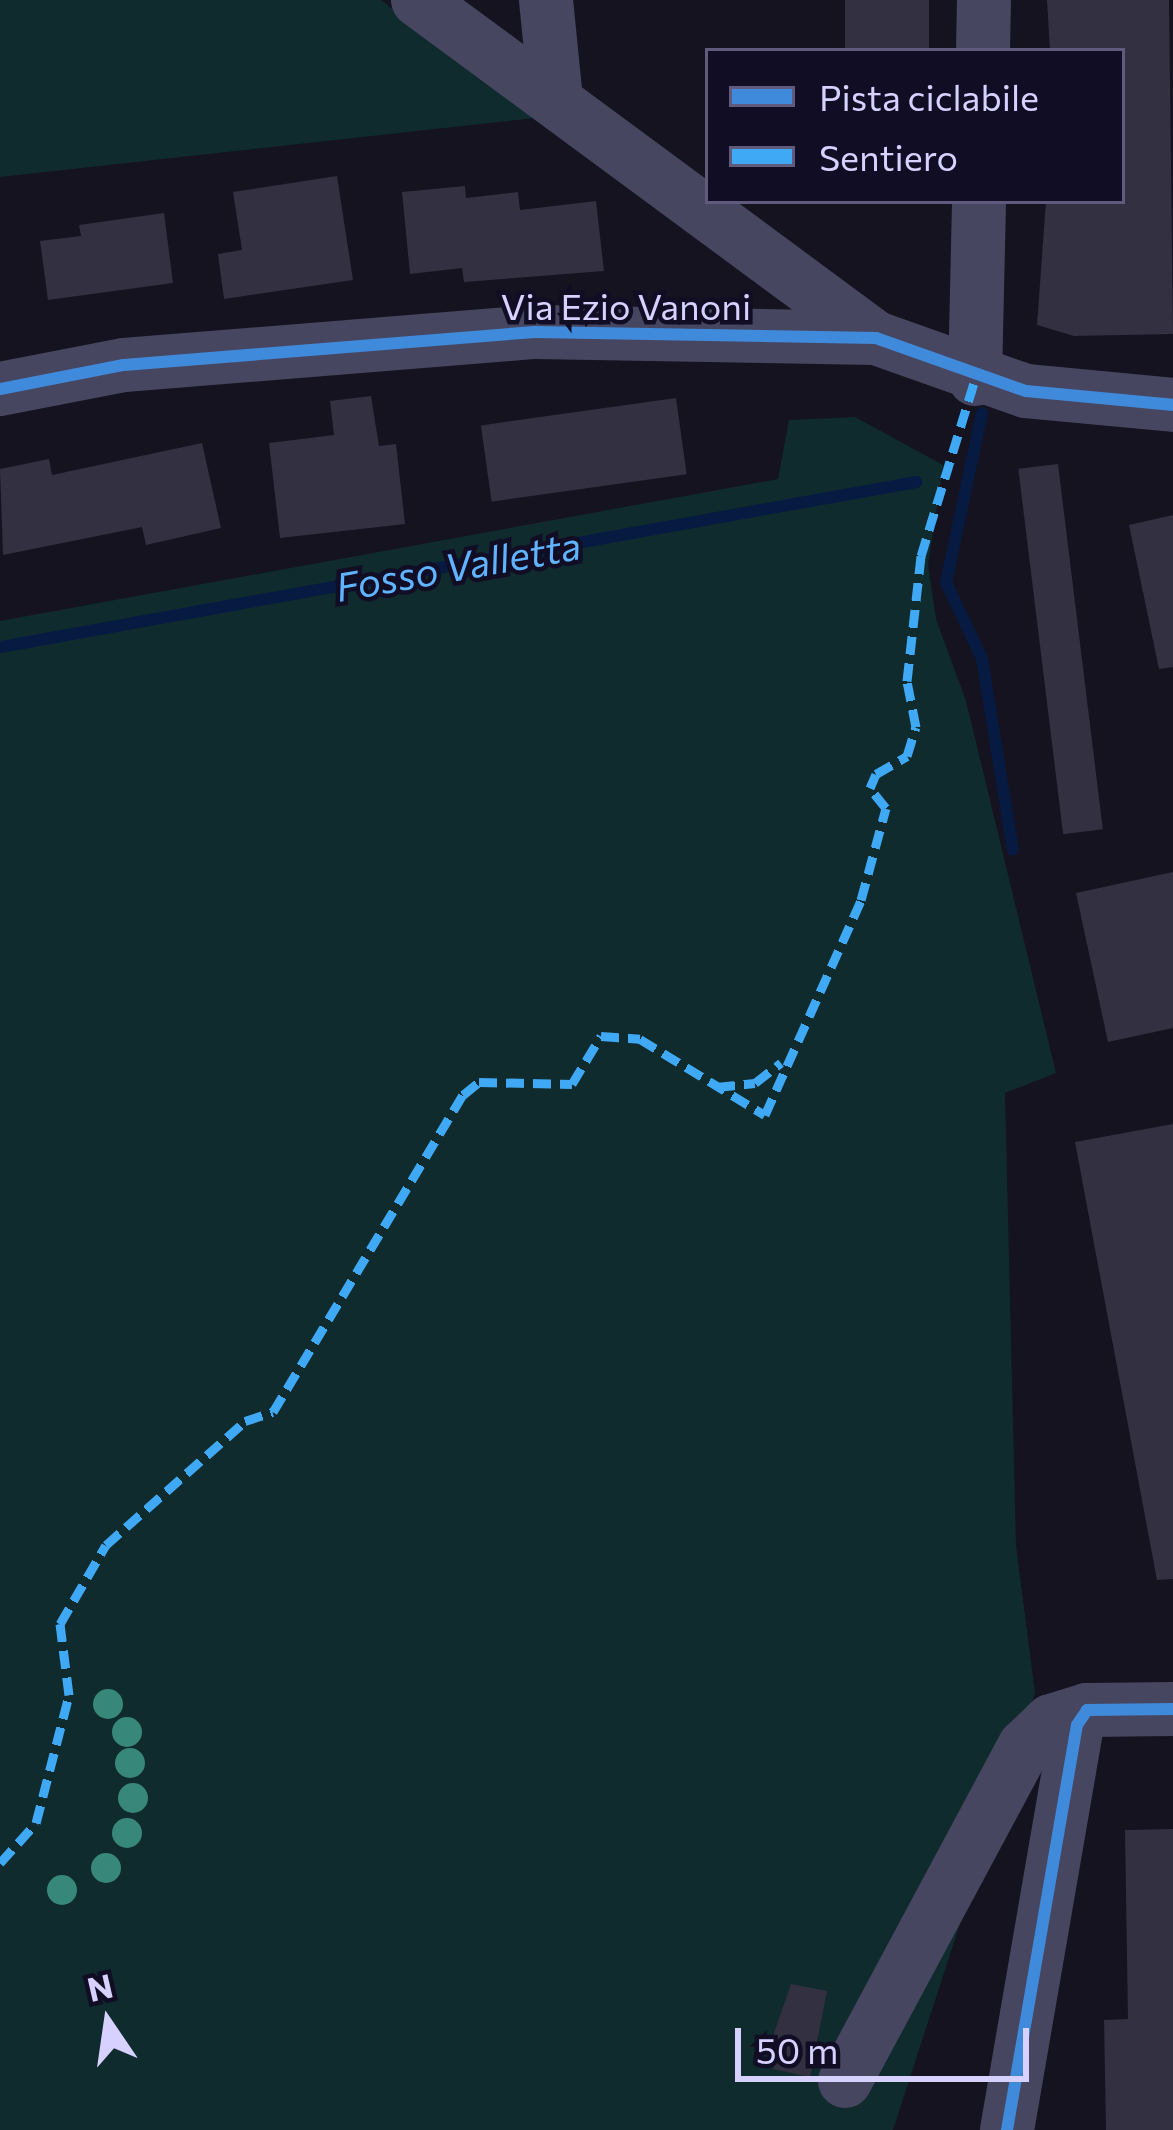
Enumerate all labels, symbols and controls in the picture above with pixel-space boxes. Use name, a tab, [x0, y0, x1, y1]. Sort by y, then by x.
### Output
legend	[705, 48, 1125, 204]
text: Pista ciclabile	[819, 74, 1039, 118]
text: Sentiero	[819, 134, 958, 178]
street label: Via Ezio Vanoni	[501, 284, 751, 328]
water label: Fosso Valletta	[332, 520, 584, 610]
north arrow	[48, 1962, 168, 2082]
text: N	[83, 1964, 116, 2009]
scale bar	[741, 2004, 1035, 2078]
text: 50 m	[756, 2027, 838, 2071]

